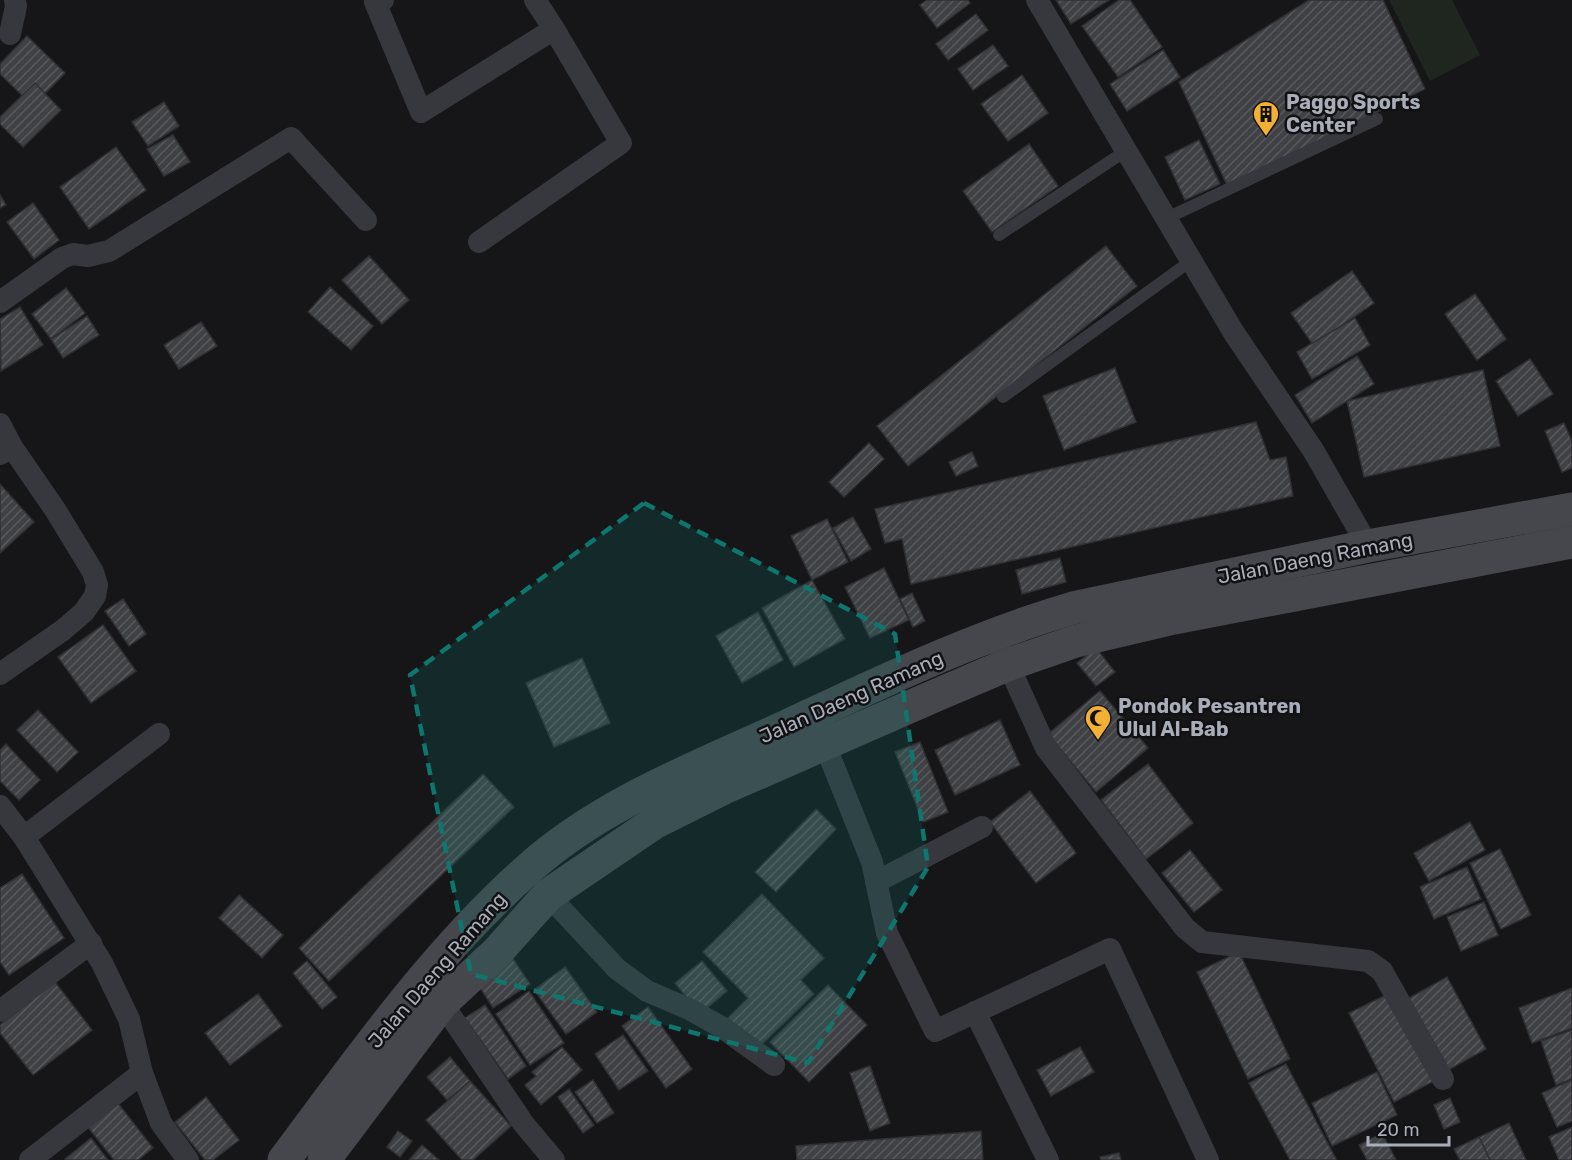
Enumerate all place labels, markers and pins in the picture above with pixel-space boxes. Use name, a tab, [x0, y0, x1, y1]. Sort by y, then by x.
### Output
place label: Paggo Sports Center	[1286, 90, 1421, 137]
building icon: Paggo Sports Center	[1251, 99, 1281, 137]
place label: Pondok Pesantren Ulul Al-Bab	[1118, 694, 1301, 741]
mosque icon: Pondok Pesantren Ulul Al-Bab	[1083, 703, 1113, 741]

